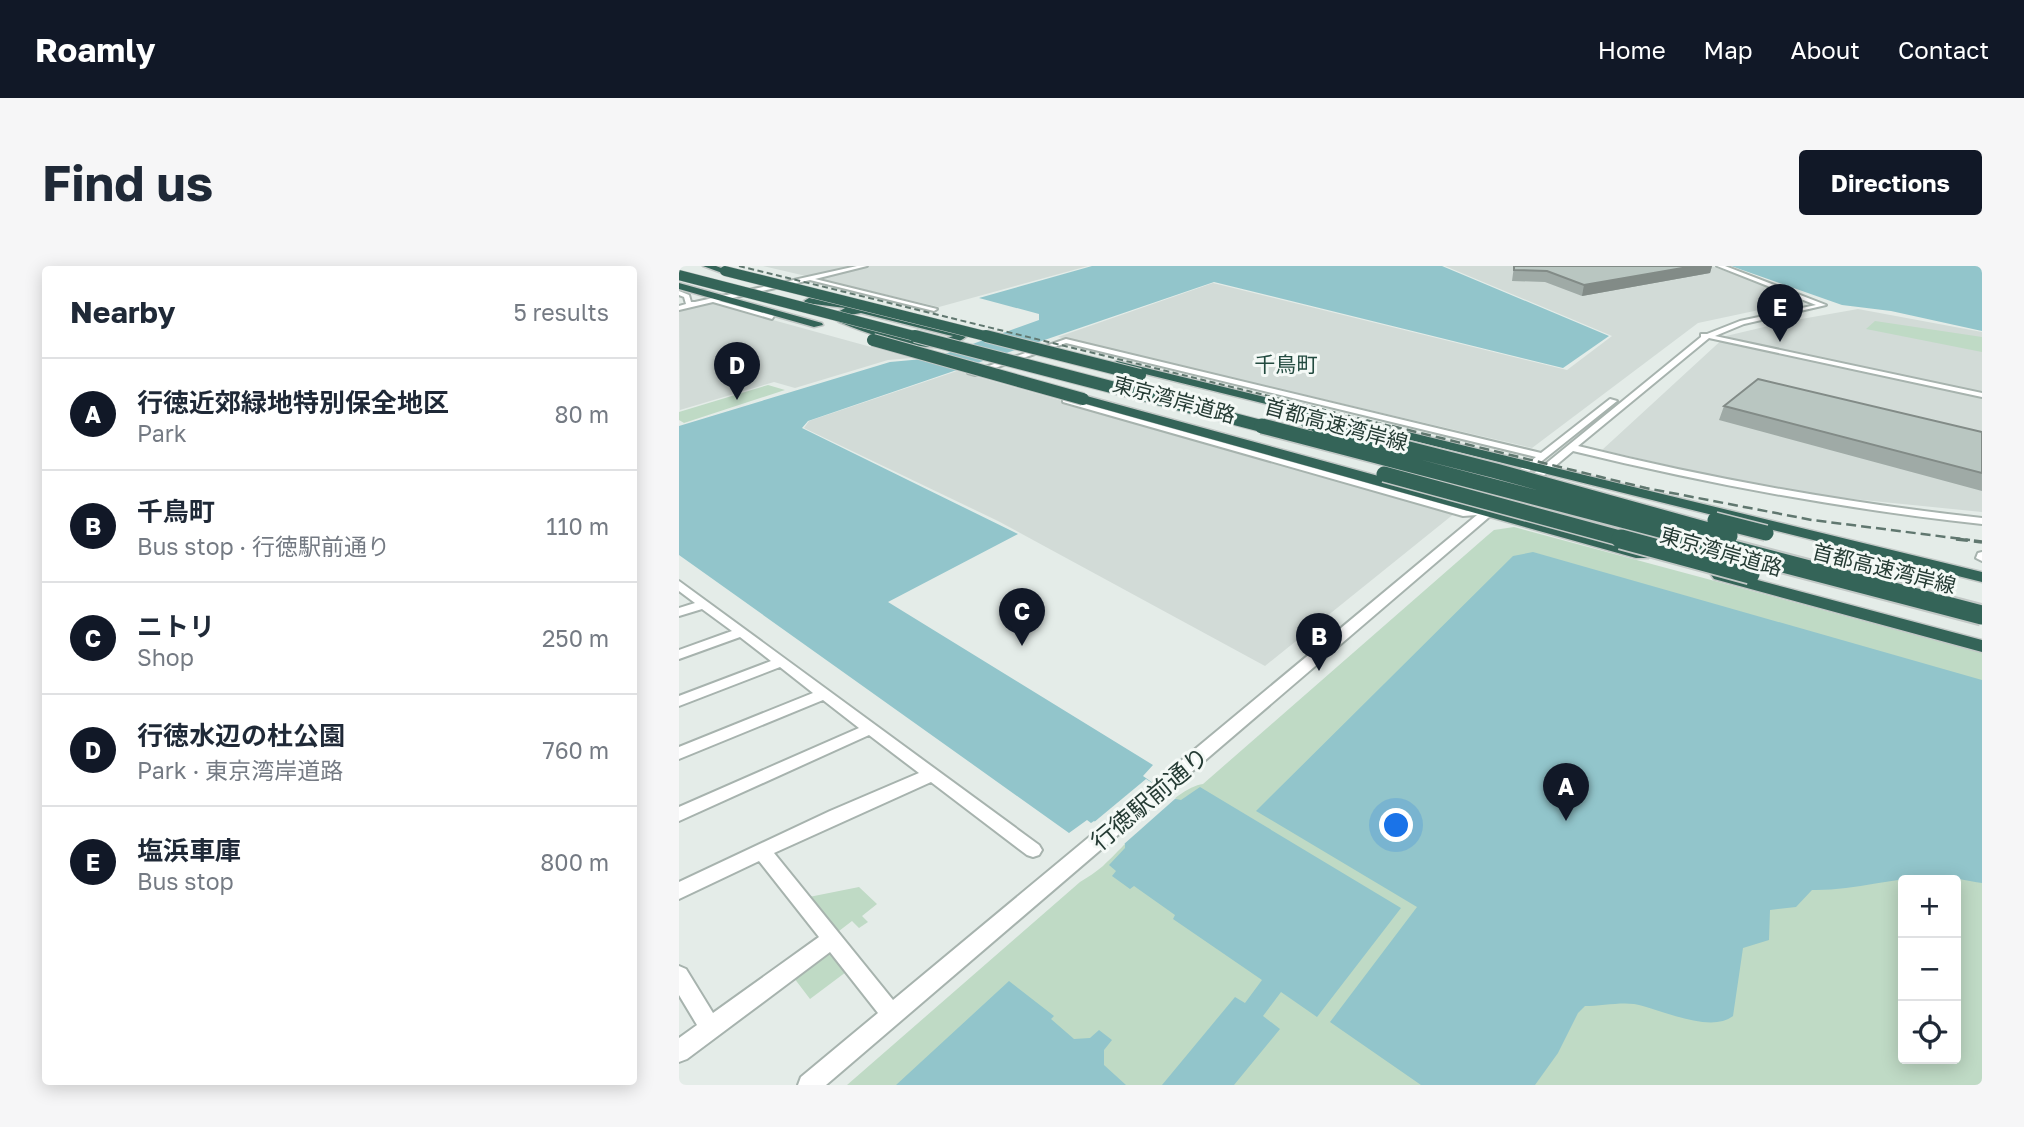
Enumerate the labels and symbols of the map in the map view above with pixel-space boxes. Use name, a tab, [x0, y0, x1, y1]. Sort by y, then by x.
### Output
pin: E	[1757, 284, 1803, 342]
pin: D	[714, 342, 760, 400]
district label: 千鳥町	[1255, 351, 1318, 377]
street label: 東京湾岸道路	[1110, 370, 1238, 428]
street label: 首都高速湾岸線	[1262, 392, 1411, 456]
street label: 東京湾岸道路	[1657, 521, 1785, 581]
street label: 首都高速湾岸線	[1810, 538, 1959, 598]
pin: C	[999, 588, 1045, 646]
pin: B	[1296, 613, 1342, 671]
street label: 行徳駅前通り	[1085, 740, 1214, 855]
pin: A	[1543, 763, 1589, 821]
your location	[1379, 808, 1413, 842]

